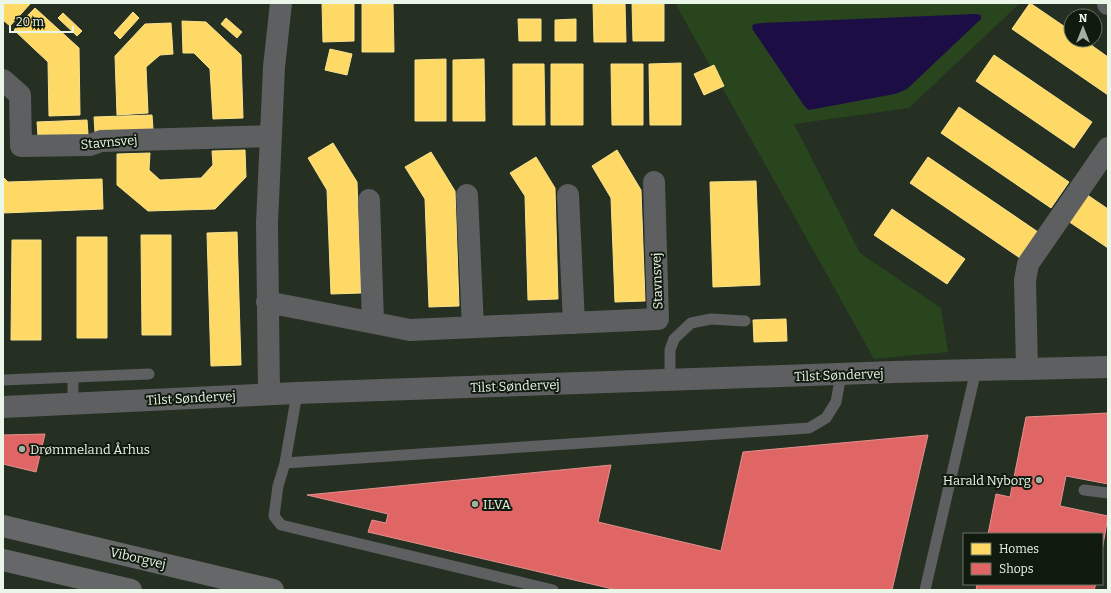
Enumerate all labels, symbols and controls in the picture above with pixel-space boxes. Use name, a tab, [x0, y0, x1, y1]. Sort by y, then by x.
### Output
scale bar	[10, 8, 73, 34]
north arrow	[1063, 8, 1103, 48]
text: N	[1079, 12, 1088, 25]
text: 20 m	[16, 15, 45, 29]
street label: Stavnsvej	[80, 132, 138, 152]
street label: Stavnsvej	[649, 252, 665, 310]
street label: Tilst Søndervej	[794, 366, 884, 384]
street label: Tilst Søndervej	[470, 377, 560, 395]
street label: Tilst Søndervej	[146, 388, 236, 408]
place label: Drømmeland Århus	[30, 442, 150, 457]
marker: Drømmeland Århus	[17, 444, 27, 454]
place label: Harald Nyborg	[943, 473, 1031, 488]
marker: Harald Nyborg	[1034, 475, 1044, 485]
place label: ILVA	[483, 497, 512, 512]
marker: ILVA	[470, 499, 480, 509]
legend	[963, 533, 1103, 585]
text: Homes	[999, 542, 1039, 556]
street label: Viborgvej	[109, 544, 167, 572]
text: Shops	[999, 562, 1034, 576]

